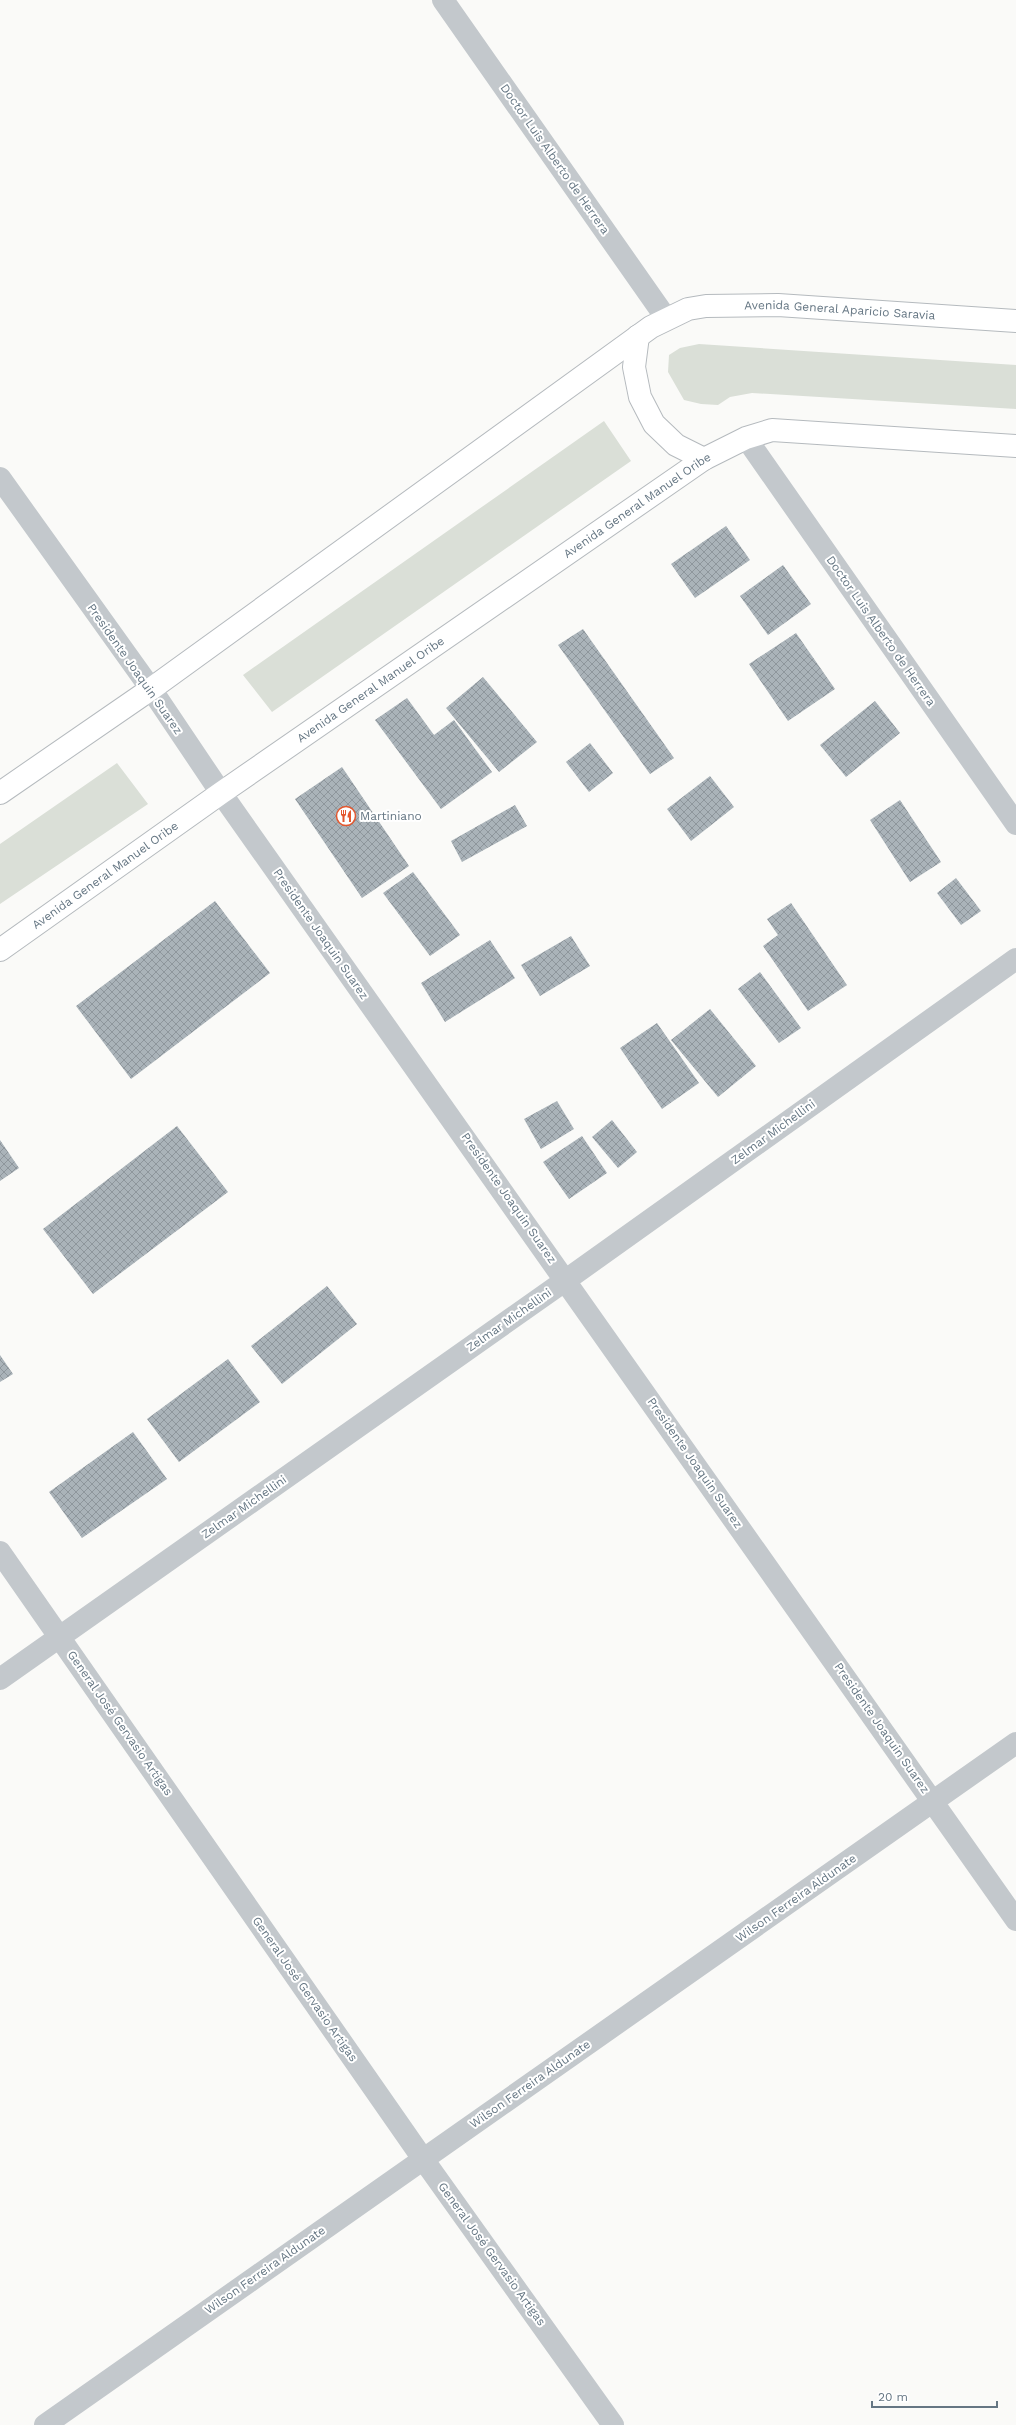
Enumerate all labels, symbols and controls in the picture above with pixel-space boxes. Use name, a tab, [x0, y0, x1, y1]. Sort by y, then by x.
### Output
street label: Doctor Luis Alberto de Herrera	[498, 81, 613, 237]
street label: Avenida General Aparicio Saravia	[744, 298, 936, 323]
street label: Avenida General Manuel Oribe	[561, 450, 713, 561]
street label: Doctor Luis Alberto de Herrera	[824, 553, 939, 709]
street label: Presidente Joaquin Suarez	[84, 601, 186, 737]
street label: Avenida General Manuel Oribe	[294, 634, 447, 745]
restaurant icon: Martiniano	[335, 805, 357, 827]
place label: Martiniano	[360, 809, 422, 823]
street label: Avenida General Manuel Oribe	[29, 819, 181, 932]
street label: Presidente Joaquin Suarez	[270, 866, 372, 1002]
street label: Zelmar Michellini	[728, 1097, 818, 1167]
street label: Presidente Joaquin Suarez	[458, 1130, 560, 1266]
street label: Zelmar Michellini	[464, 1285, 554, 1355]
street label: Presidente Joaquin Suarez	[644, 1395, 746, 1531]
street label: Zelmar Michellini	[199, 1472, 289, 1542]
street label: General José Gervasio Artigas	[64, 1648, 176, 1798]
street label: Presidente Joaquin Suarez	[831, 1660, 933, 1796]
street label: Wilson Ferreira Aldunate	[733, 1851, 859, 1945]
street label: General José Gervasio Artigas	[249, 1914, 361, 2064]
street label: Wilson Ferreira Aldunate	[467, 2037, 593, 2131]
street label: General José Gervasio Artigas	[435, 2180, 549, 2328]
street label: Wilson Ferreira Aldunate	[202, 2223, 328, 2317]
scale bar	[872, 2383, 997, 2409]
text: 20 m	[878, 2390, 908, 2404]

